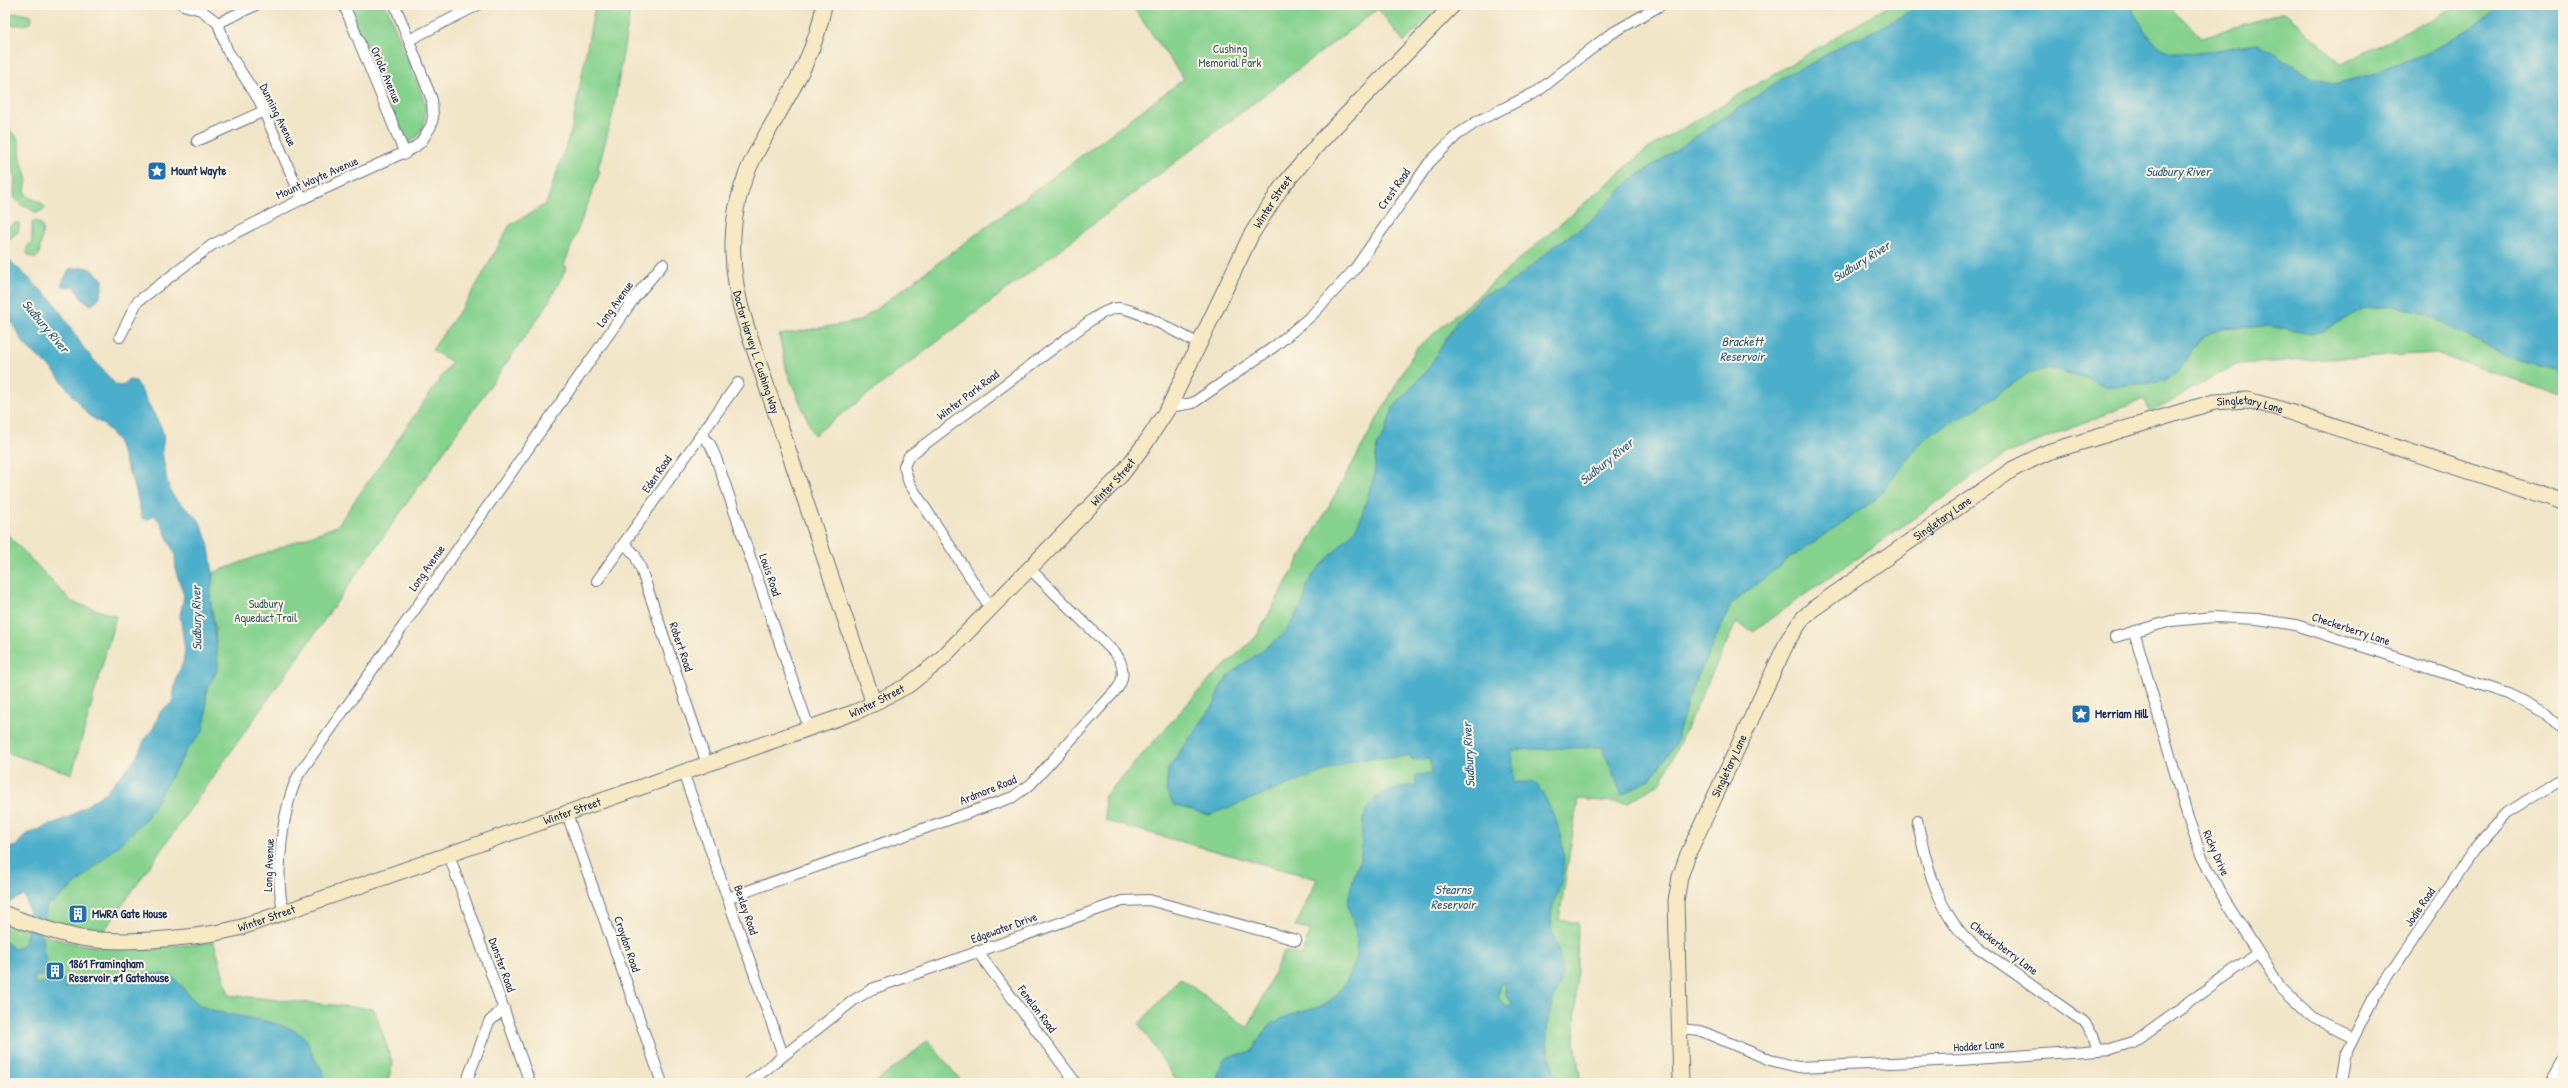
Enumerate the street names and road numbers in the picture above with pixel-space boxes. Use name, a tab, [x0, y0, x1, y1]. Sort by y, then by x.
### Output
street label: Oriole Avenue	[367, 44, 406, 106]
street label: Dunning Avenue	[256, 80, 301, 149]
street label: Mount Wayte Avenue	[273, 152, 361, 203]
street label: Crest Road	[1373, 164, 1414, 213]
street label: Winter Street	[1249, 171, 1297, 231]
street label: Long Avenue	[592, 277, 637, 330]
street label: Doctor Harvey L. Cushing Way	[729, 289, 784, 416]
street label: Winter Park Road	[933, 365, 1003, 424]
street label: Singletary Lane	[2216, 391, 2286, 418]
street label: Eden Road	[637, 451, 676, 496]
street label: Winter Street	[1086, 454, 1140, 510]
street label: Singletary Lane	[1910, 492, 1975, 544]
street label: Long Avenue	[404, 541, 449, 594]
street label: Louis Road	[755, 551, 786, 599]
street label: Checkerberry Lane	[2310, 608, 2393, 649]
street label: Robert Road	[665, 620, 698, 674]
street label: Winter Street	[847, 679, 908, 721]
street label: Singletary Lane	[1707, 731, 1751, 800]
street label: Ardmore Road	[957, 770, 1019, 809]
street label: Winter Street	[541, 793, 604, 829]
street label: Ricky Drive	[2199, 827, 2234, 878]
street label: Long Avenue	[259, 838, 278, 892]
street label: Bexley Road	[730, 883, 763, 937]
street label: Jodie Road	[2400, 884, 2439, 930]
street label: Winter Street	[236, 900, 298, 936]
street label: Edgewater Drive	[968, 908, 1039, 947]
street label: Croydon Road	[610, 913, 645, 975]
street label: Checkerberry Lane	[1967, 916, 2042, 979]
street label: Dunster Road	[485, 935, 520, 995]
street label: Fenelon Road	[1013, 981, 1061, 1036]
street label: Hodder Lane	[1953, 1035, 2005, 1056]

